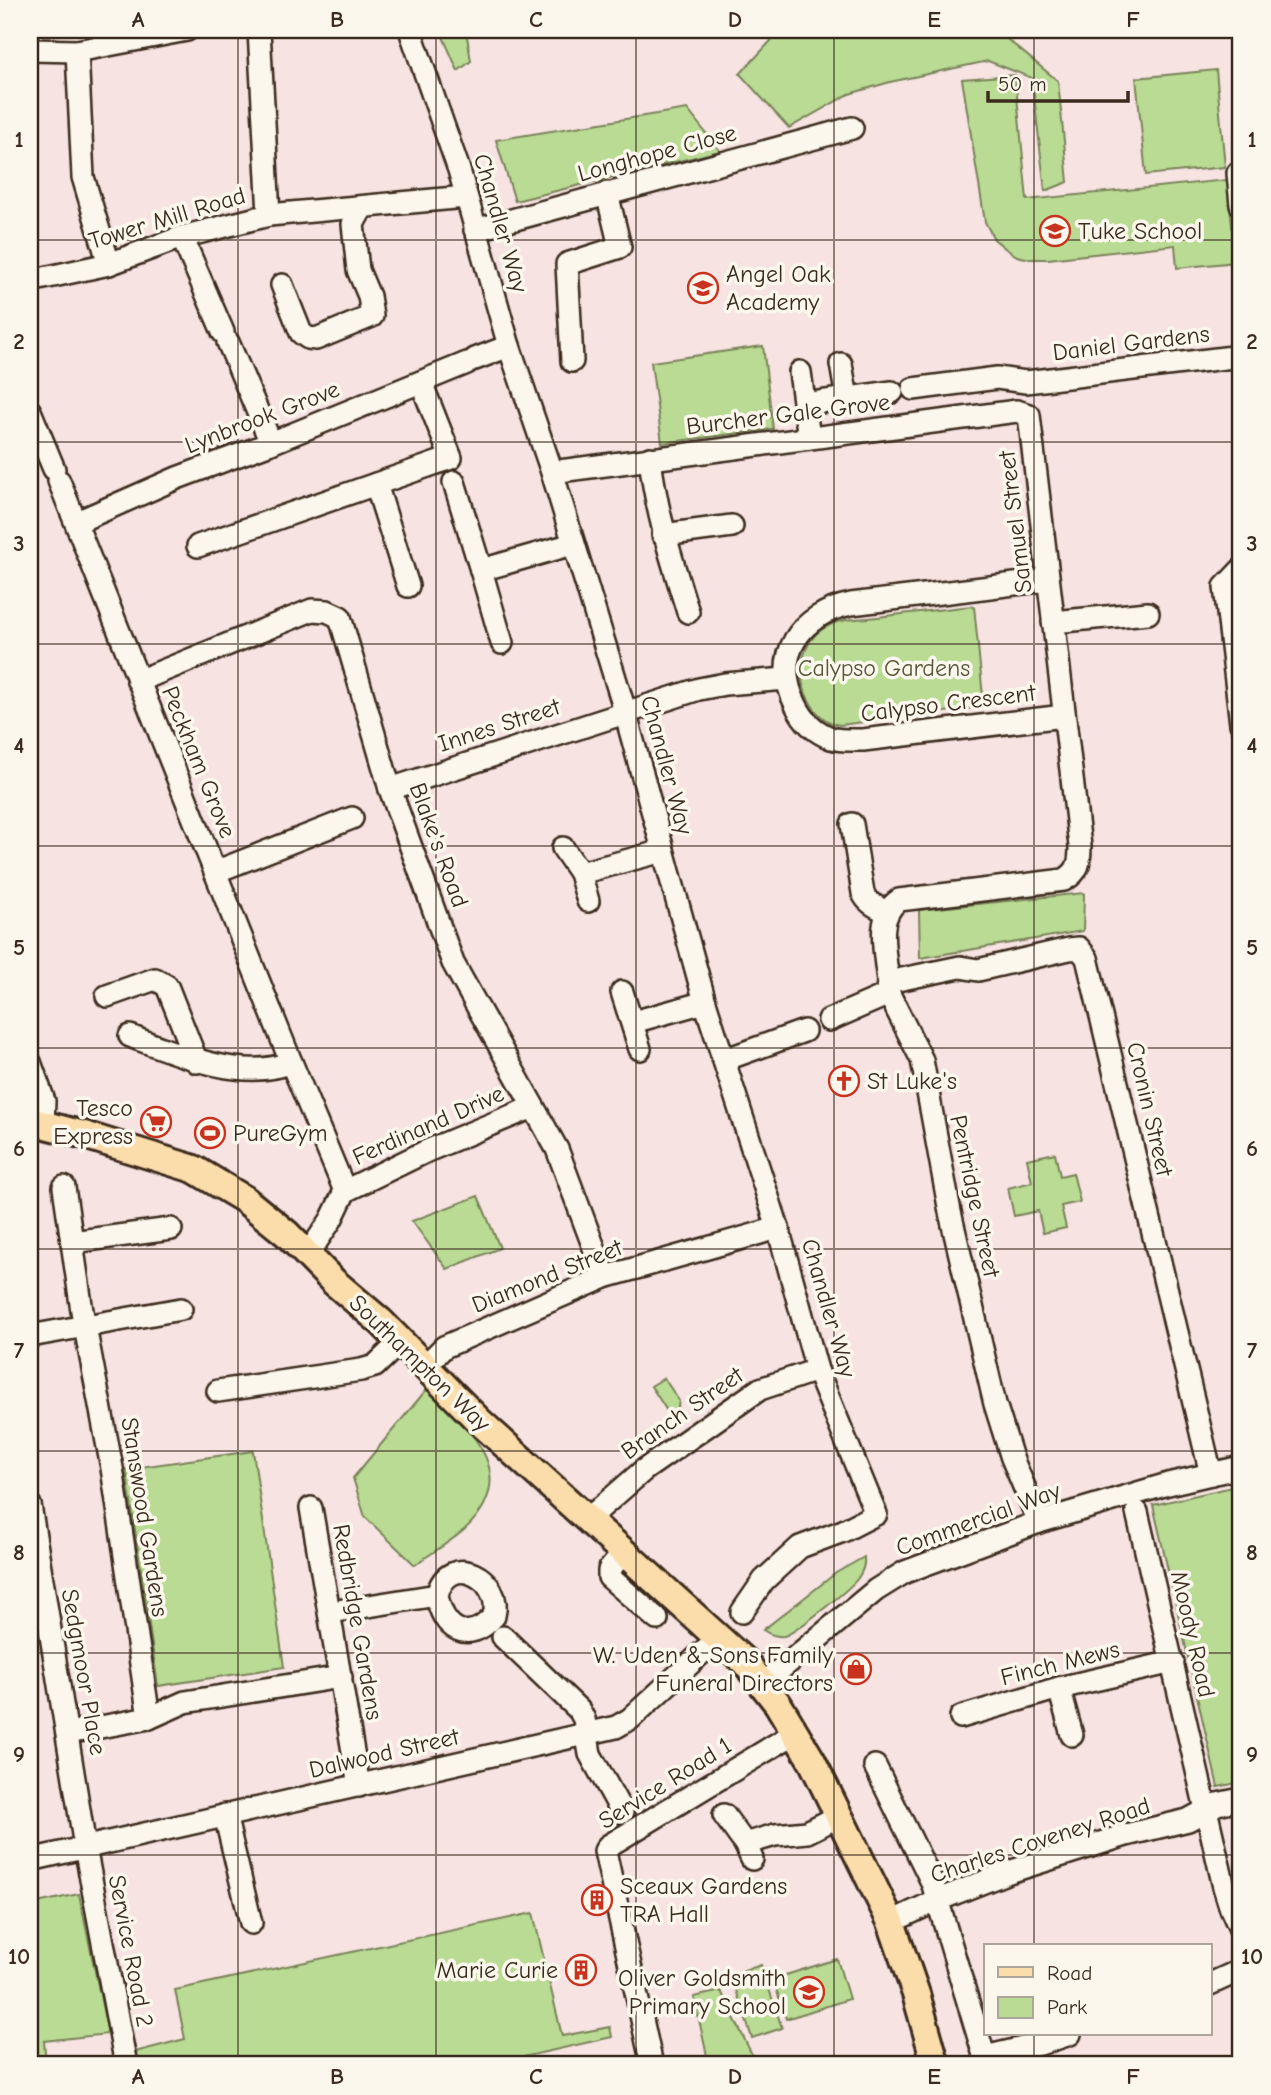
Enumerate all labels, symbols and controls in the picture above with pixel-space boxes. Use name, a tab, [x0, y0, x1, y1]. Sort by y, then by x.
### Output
text: A	[132, 6, 145, 33]
text: B	[330, 6, 344, 33]
text: C	[529, 6, 543, 33]
text: D	[728, 6, 742, 33]
text: E	[927, 6, 941, 33]
text: F	[1126, 6, 1140, 33]
scale bar	[988, 60, 1128, 104]
text: 50 m	[998, 72, 1047, 96]
street label: Longhope Close	[575, 118, 739, 188]
text: 1	[14, 126, 24, 153]
text: 1	[1247, 126, 1257, 153]
street label: Chandler Way	[468, 150, 534, 296]
street label: Tower Mill Road	[85, 181, 249, 255]
school or university icon: Tuke School	[1038, 214, 1072, 248]
place label: Tuke School	[1078, 217, 1202, 245]
place label: Angel Oak Academy	[726, 260, 831, 316]
school or university icon: Angel Oak Academy	[686, 271, 720, 305]
street label: Daniel Gardens	[1051, 319, 1211, 367]
text: 2	[13, 328, 25, 355]
text: 2	[1246, 328, 1258, 355]
street label: Lynbrook Grove	[181, 375, 343, 459]
street label: Burcher Gale Grove	[684, 388, 892, 440]
street label: Samuel Street	[992, 448, 1038, 595]
text: 3	[13, 530, 25, 557]
text: 3	[1246, 530, 1258, 557]
park label: Calypso Gardens	[798, 654, 970, 682]
street label: Calypso Crescent	[859, 678, 1038, 728]
street label: Peckham Grove	[156, 682, 242, 842]
street label: Innes Street	[435, 692, 564, 758]
street label: Chandler Way	[635, 692, 699, 838]
text: 4	[14, 732, 25, 759]
text: 4	[1247, 732, 1258, 759]
street label: Blake's Road	[404, 779, 474, 911]
text: 5	[13, 934, 25, 961]
text: 5	[1246, 934, 1258, 961]
street label: Cronin Street	[1121, 1039, 1179, 1180]
church icon: St Luke's	[827, 1064, 861, 1098]
place label: St Luke's	[867, 1067, 957, 1095]
street label: Ferdinand Drive	[348, 1079, 508, 1171]
place label: Tesco Express	[53, 1094, 133, 1150]
supermarket icon: Tesco Express	[139, 1105, 173, 1139]
street label: Pentridge Street	[944, 1112, 1006, 1281]
sports icon: PureGym	[193, 1116, 227, 1150]
place label: PureGym	[233, 1119, 328, 1147]
text: 6	[13, 1135, 25, 1162]
text: 6	[1246, 1135, 1258, 1162]
street label: Diamond Street	[468, 1233, 627, 1319]
street label: Chandler Way	[796, 1235, 862, 1381]
street label: Southampton Way	[344, 1289, 497, 1438]
text: 7	[14, 1337, 25, 1364]
text: 7	[1247, 1337, 1258, 1364]
street label: Branch Street	[616, 1360, 749, 1465]
street label: Stanswood Gardens	[115, 1415, 175, 1619]
street label: Commercial Way	[892, 1476, 1064, 1562]
street label: Redbridge Gardens	[327, 1522, 389, 1722]
text: 8	[13, 1539, 25, 1566]
text: 8	[1246, 1539, 1258, 1566]
street label: Moody Road	[1165, 1568, 1221, 1700]
street label: Sedgmoor Place	[56, 1587, 112, 1757]
street label: Finch Mews	[998, 1635, 1122, 1691]
place label: W. Uden & Sons Family Funeral Directors	[593, 1641, 833, 1697]
shop icon: W. Uden & Sons Family Funeral Directors	[839, 1652, 873, 1686]
street label: Dalwood Street	[306, 1722, 463, 1784]
street label: Service Road 1	[593, 1731, 737, 1835]
text: 9	[13, 1741, 25, 1768]
text: 9	[1246, 1741, 1258, 1768]
street label: Charles Coveney Road	[927, 1791, 1153, 1889]
place label: Sceaux Gardens TRA Hall	[620, 1872, 787, 1928]
street label: Service Road 2	[103, 1873, 159, 2029]
building icon: Sceaux Gardens TRA Hall	[580, 1883, 614, 1917]
text: 10	[8, 1943, 30, 1970]
text: 10	[1241, 1943, 1263, 1970]
legend	[984, 1944, 1212, 2036]
building icon: Marie Curie	[564, 1953, 598, 1987]
place label: Marie Curie	[436, 1956, 558, 1984]
text: Road	[1047, 1961, 1092, 1985]
place label: Oliver Goldsmith Primary School	[618, 1964, 786, 2020]
school or university icon: Oliver Goldsmith Primary School	[792, 1975, 826, 2009]
text: Park	[1047, 1995, 1087, 2019]
text: A	[132, 2063, 145, 2090]
text: B	[330, 2063, 344, 2090]
text: C	[529, 2063, 543, 2090]
text: D	[728, 2063, 742, 2090]
text: E	[927, 2063, 941, 2090]
text: F	[1126, 2063, 1140, 2090]

